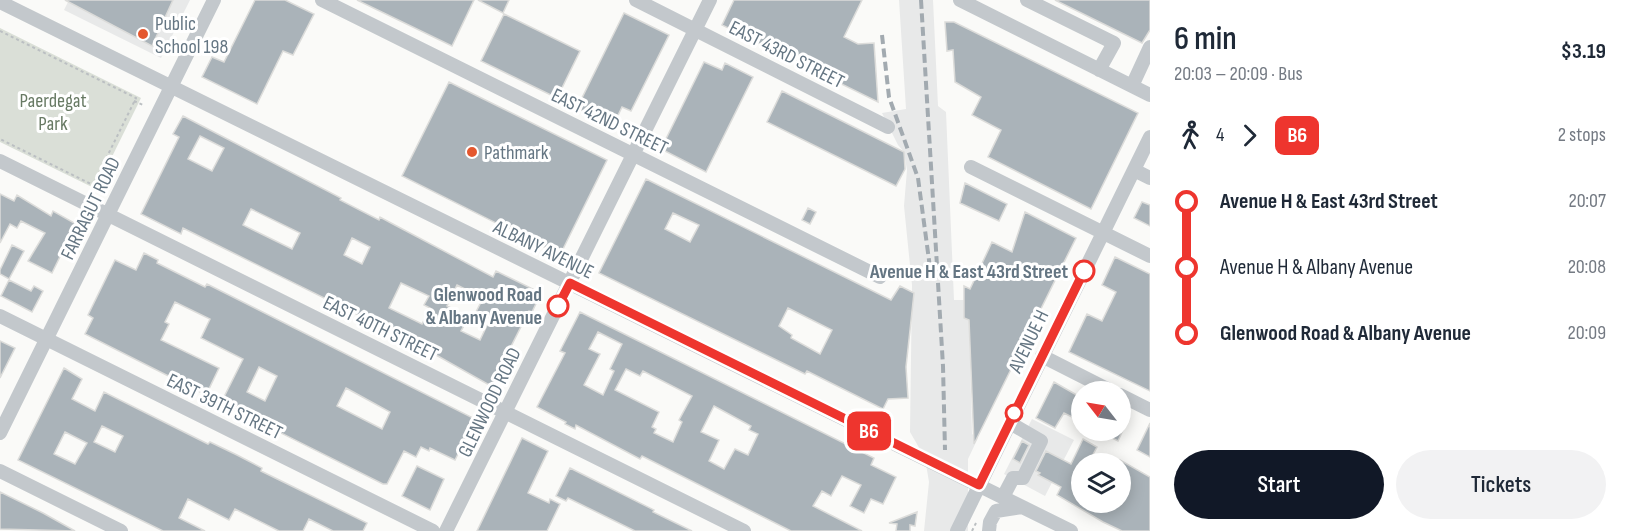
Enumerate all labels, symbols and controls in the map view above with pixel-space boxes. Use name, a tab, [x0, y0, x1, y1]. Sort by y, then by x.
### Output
place label: Public School 198	[155, 12, 228, 59]
street label: EAST 43RD STREET	[725, 16, 848, 94]
text: 6 min	[1174, 19, 1237, 59]
marker: Public School 198	[136, 27, 150, 41]
text: $3.19	[1561, 38, 1606, 65]
text: 20:03 – 20:09 · Bus	[1174, 62, 1303, 86]
street label: EAST 42ND STREET	[547, 83, 672, 160]
park label: Paerdegat Park	[19, 89, 87, 136]
icon: walk	[1174, 119, 1207, 152]
icon: forward	[1233, 119, 1266, 152]
text: 4	[1216, 123, 1224, 147]
text: B6	[1287, 123, 1307, 148]
text: 2 stops	[1558, 123, 1606, 147]
place label: Pathmark	[484, 141, 549, 165]
marker: Pathmark	[465, 145, 479, 159]
street label: FARRAGUT ROAD	[56, 153, 126, 264]
text: Avenue H & East 43rd Street	[1220, 188, 1438, 215]
text: 20:07	[1568, 189, 1606, 213]
street label: ALBANY AVENUE	[489, 215, 598, 285]
text: Avenue H & Albany Avenue	[1220, 254, 1413, 281]
text: 20:08	[1568, 255, 1606, 279]
place label: Avenue H & East 43rd Street	[869, 260, 1068, 284]
marker: Avenue H & East 43rd Street	[1073, 260, 1095, 282]
place label: Glenwood Road & Albany Avenue	[425, 283, 542, 330]
street label: EAST 40TH STREET	[319, 291, 442, 367]
marker: Glenwood Road & Albany Avenue	[547, 295, 569, 317]
street label: AVENUE H	[1003, 306, 1054, 378]
text: Glenwood Road & Albany Avenue	[1220, 320, 1471, 347]
text: 20:09	[1568, 321, 1606, 345]
street label: GLENWOOD ROAD	[453, 344, 527, 461]
street label: EAST 39TH STREET	[163, 369, 286, 445]
north arrow	[1071, 381, 1131, 441]
map controls	[1071, 381, 1131, 513]
unlabelled marker	[1005, 404, 1023, 422]
line badge: B6	[842, 412, 896, 450]
text: B6	[859, 419, 879, 444]
button: Start	[1174, 450, 1384, 519]
button: Tickets	[1396, 450, 1606, 519]
button: layers	[1071, 453, 1131, 513]

